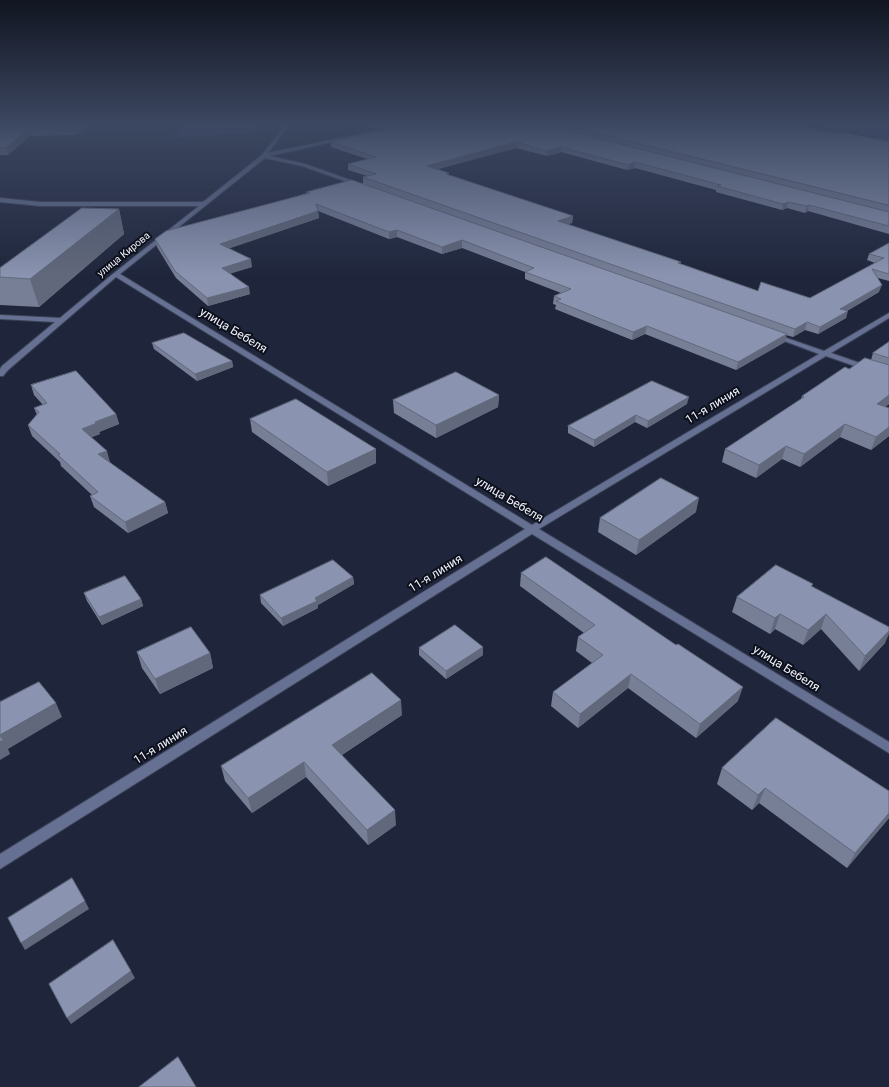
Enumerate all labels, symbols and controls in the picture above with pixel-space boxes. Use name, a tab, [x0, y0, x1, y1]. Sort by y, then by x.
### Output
street label: улица Кирова	[95, 230, 153, 280]
street label: улица Бебеля	[197, 305, 269, 357]
street label: 11-я линия	[683, 384, 743, 428]
street label: улица Бебеля	[473, 474, 545, 526]
street label: 11-я линия	[406, 552, 466, 596]
street label: улица Бебеля	[750, 643, 822, 695]
street label: 11-я линия	[131, 724, 191, 768]

